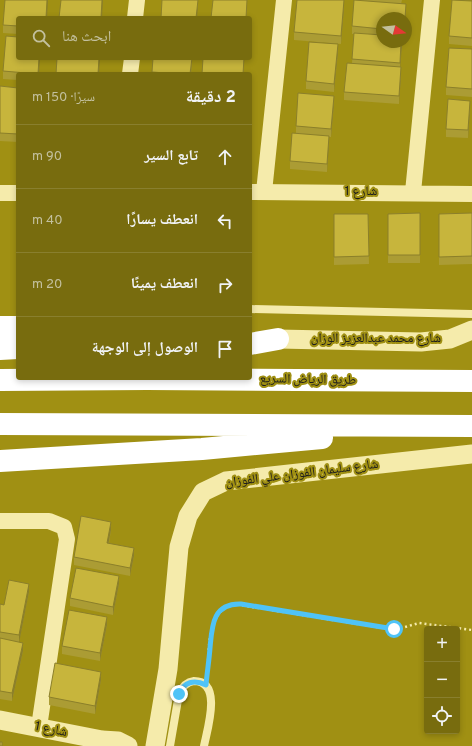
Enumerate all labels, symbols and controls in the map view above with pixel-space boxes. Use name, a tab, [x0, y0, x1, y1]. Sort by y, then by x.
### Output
north arrow	[376, 12, 412, 48]
search box	[16, 16, 252, 60]
icon: search	[30, 27, 52, 49]
text: ابحث هنا	[62, 28, 111, 47]
text: 2 دقيقة	[186, 87, 236, 109]
text: سيرًا · 150 m	[32, 90, 95, 106]
icon: ahead	[214, 146, 236, 168]
text: تابع السير	[144, 147, 198, 166]
text: 90 m	[32, 149, 62, 165]
street label: شارع 1	[345, 184, 377, 200]
icon: left	[214, 210, 236, 232]
text: انعطف يسارًا	[126, 211, 198, 230]
text: 40 m	[32, 213, 63, 229]
icon: right	[214, 274, 236, 296]
text: انعطف يمينًا	[131, 275, 198, 294]
text: 20 m	[32, 277, 62, 293]
street label: شارع محمد عبدالعزيز الوزان	[311, 331, 441, 347]
icon: arrive	[214, 338, 236, 360]
text: الوصول إلى الوجهة	[92, 339, 198, 358]
street label: طريق الرياض السريع	[260, 371, 356, 389]
street label: شارع سليمان الفوزان علي الفوزان	[225, 457, 379, 493]
route start	[385, 620, 403, 638]
map controls	[424, 626, 460, 734]
button: +	[424, 626, 460, 662]
button: −	[424, 662, 460, 698]
route end	[170, 685, 188, 703]
button: locate	[424, 698, 460, 734]
street label: شارع 1	[33, 719, 69, 741]

